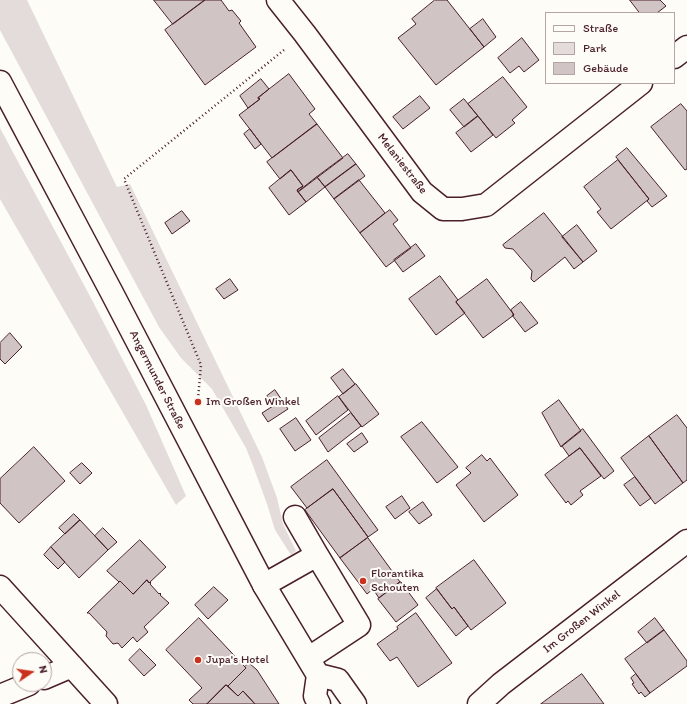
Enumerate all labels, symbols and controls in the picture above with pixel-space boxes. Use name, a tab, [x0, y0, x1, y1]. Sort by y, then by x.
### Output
legend	[545, 12, 675, 84]
text: Straße	[583, 21, 618, 35]
text: Park	[583, 41, 607, 55]
text: Gebäude	[583, 61, 628, 75]
street label: Melaniestraße	[374, 131, 430, 197]
street label: Angermunder Straße	[126, 328, 188, 432]
place label: Im Großen Winkel	[206, 395, 300, 409]
marker: Im Großen Winkel	[193, 397, 203, 407]
place label: Florantika Schouten	[371, 567, 424, 595]
marker: Florantika Schouten	[358, 576, 368, 586]
street label: Im Großen Winkel	[541, 587, 623, 657]
north arrow	[12, 652, 52, 692]
place label: Jupa's Hotel	[206, 653, 269, 667]
marker: Jupa's Hotel	[193, 655, 203, 665]
text: N	[36, 664, 50, 674]

